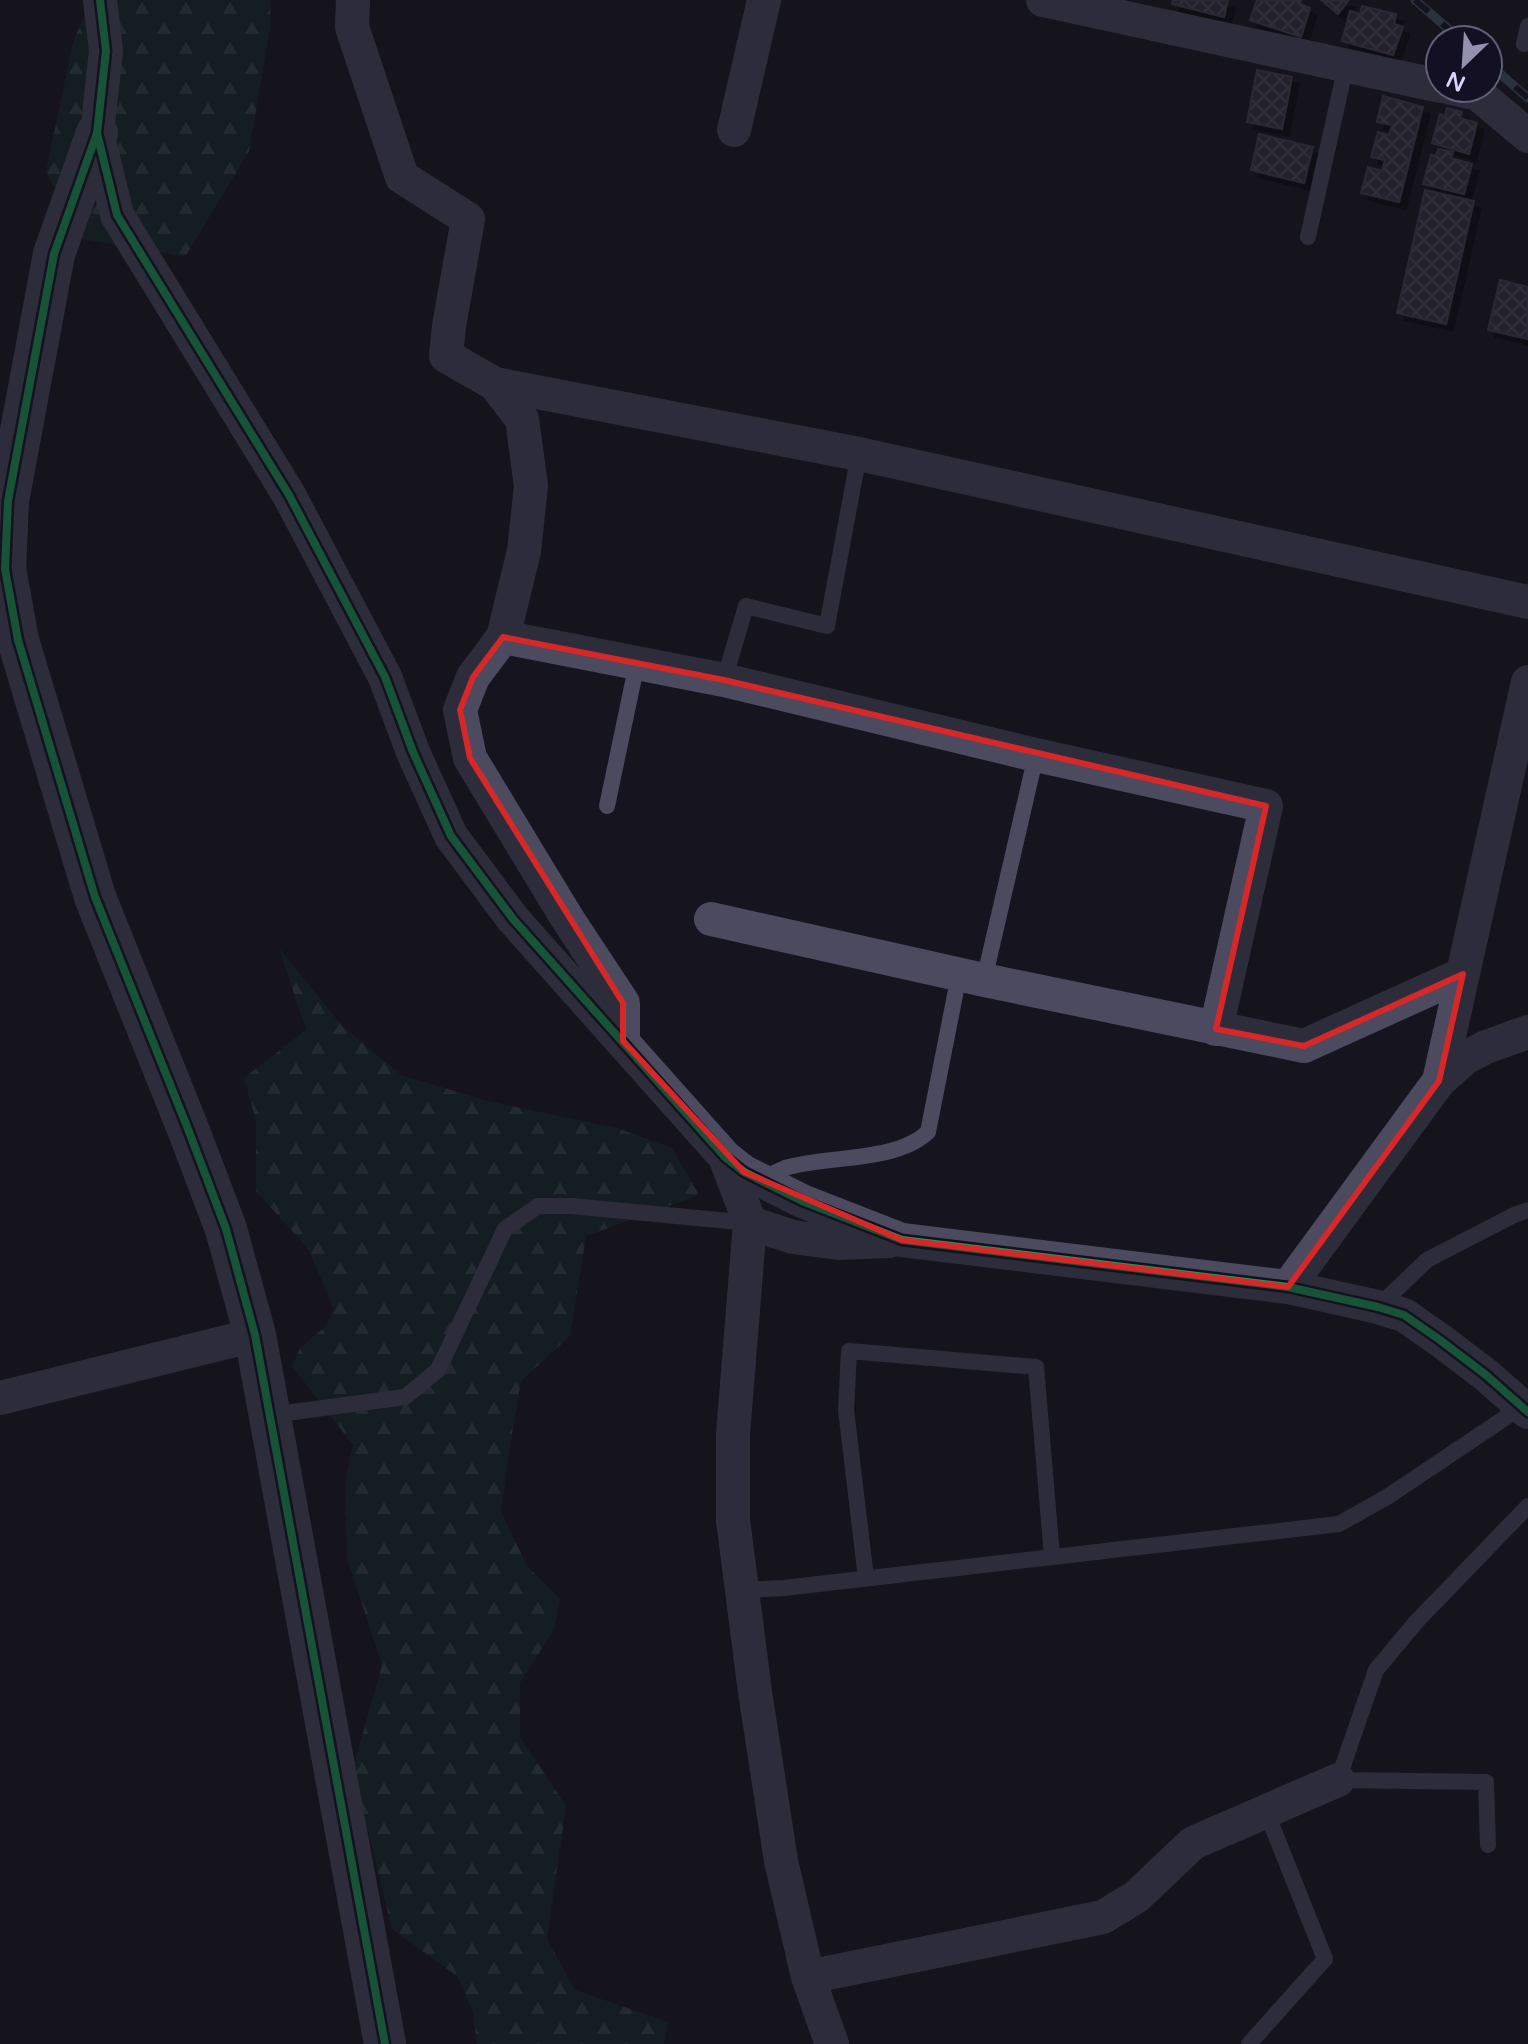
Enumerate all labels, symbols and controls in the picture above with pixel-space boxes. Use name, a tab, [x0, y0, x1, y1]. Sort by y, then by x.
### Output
north arrow	[1424, 24, 1504, 104]
text: N	[1442, 66, 1469, 97]

